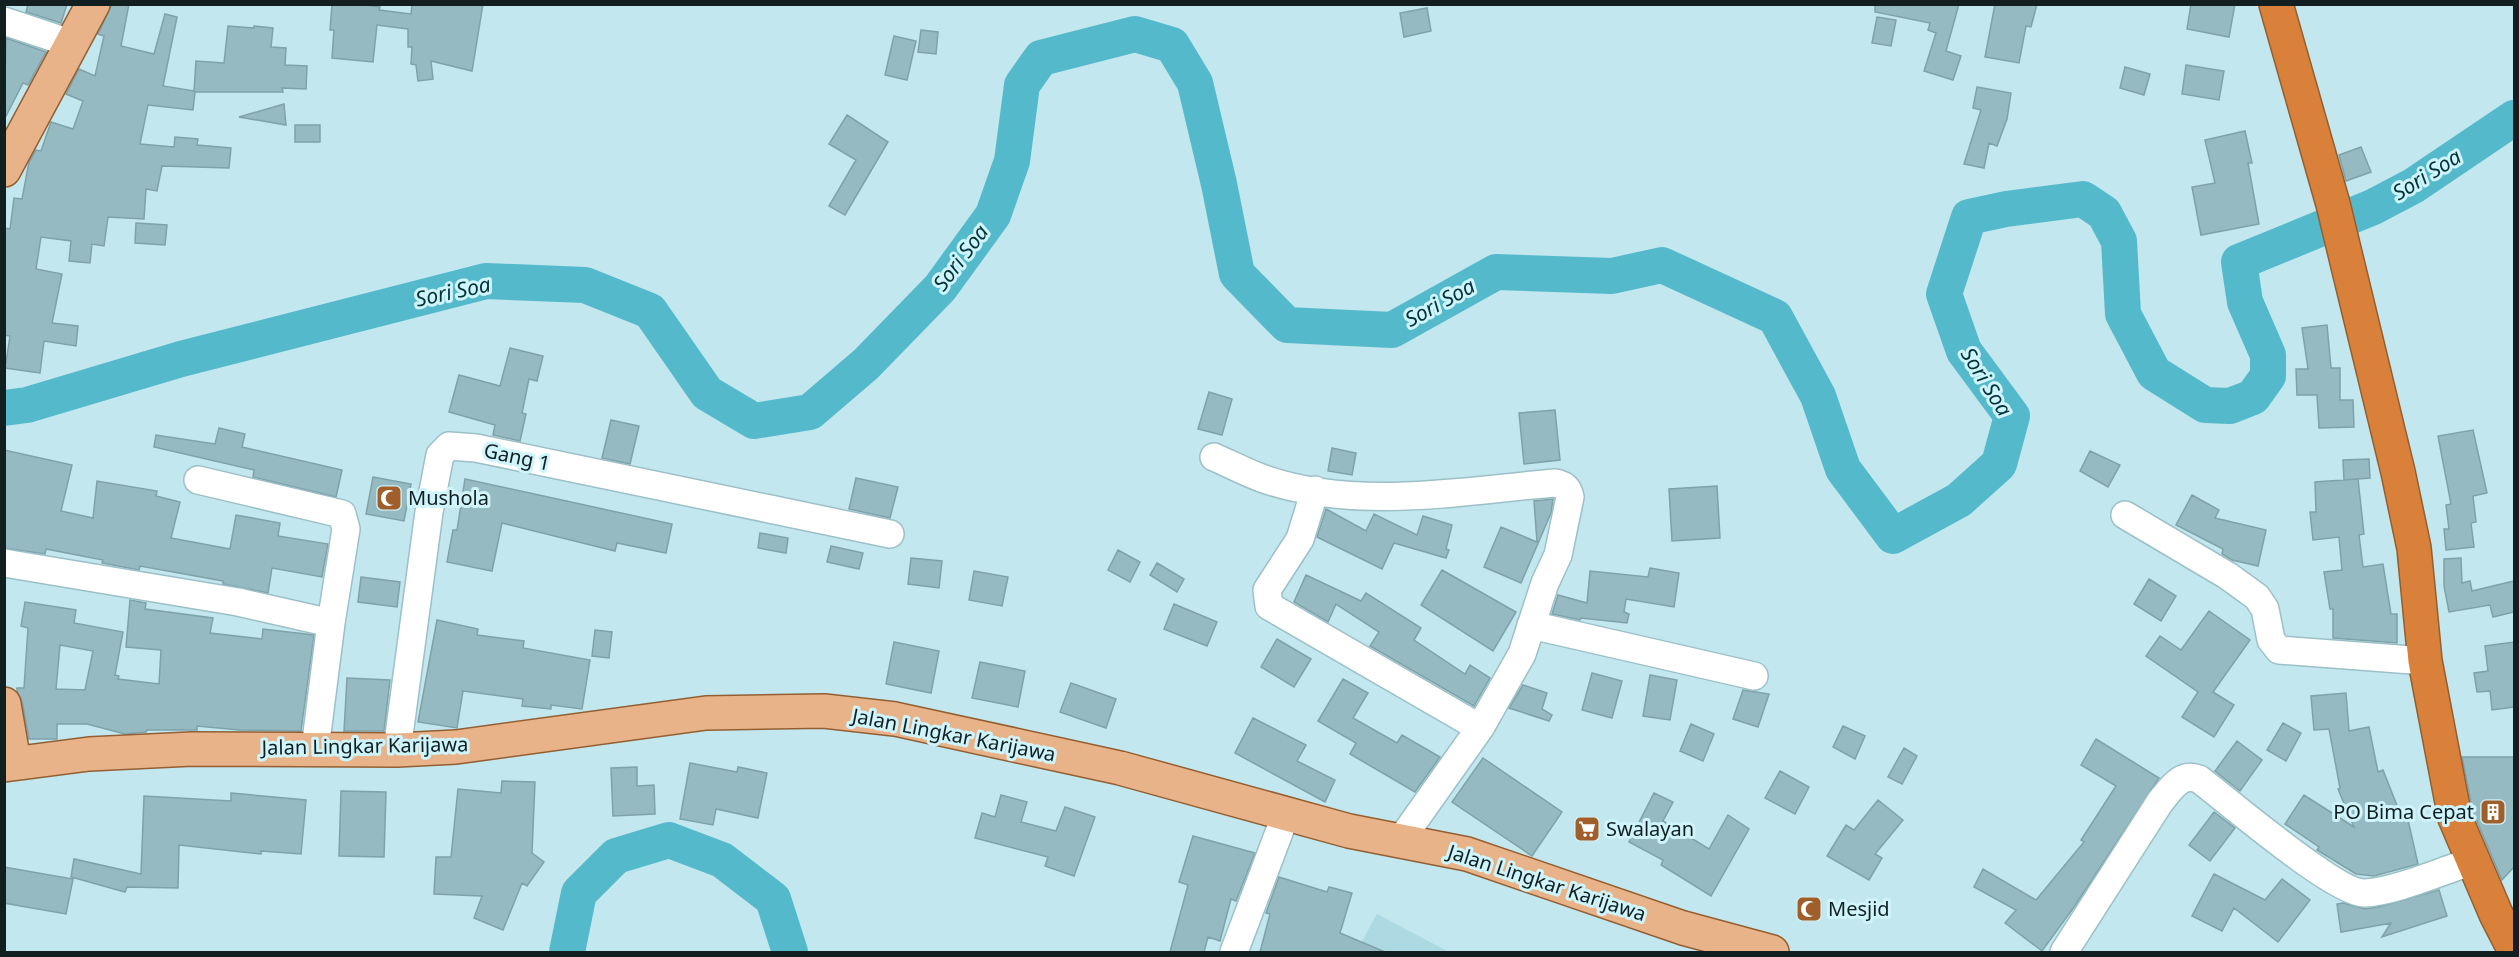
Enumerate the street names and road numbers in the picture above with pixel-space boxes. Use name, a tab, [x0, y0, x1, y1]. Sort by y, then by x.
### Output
street label: Gang 1	[481, 436, 553, 477]
street label: Jalan Lingkar Karijawa	[848, 701, 1058, 767]
street label: Jalan Lingkar Karijawa	[259, 730, 469, 761]
street label: Jalan Lingkar Karijawa	[1443, 837, 1650, 927]

